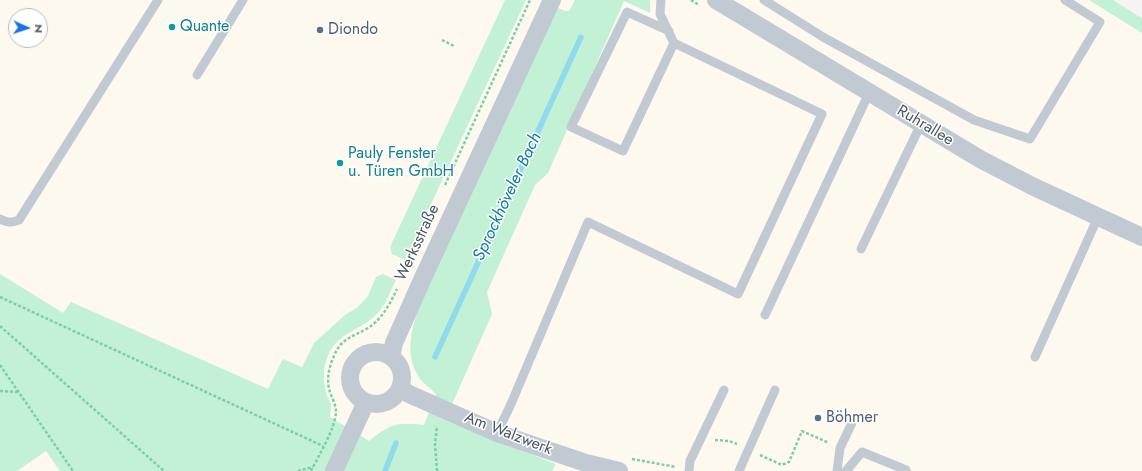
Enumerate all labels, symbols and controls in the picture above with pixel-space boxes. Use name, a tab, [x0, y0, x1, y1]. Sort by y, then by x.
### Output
north arrow	[8, 8, 48, 48]
place label: Quante	[180, 17, 229, 37]
place label: Diondo	[328, 20, 378, 40]
marker: Quante	[167, 22, 177, 32]
text: N	[31, 24, 47, 33]
marker: Diondo	[315, 25, 325, 35]
street label: Ruhrallee	[893, 102, 957, 150]
water label: Sprockhöveler Bach	[469, 130, 547, 264]
place label: Pauly Fenster u. Türen GmbH	[348, 144, 454, 182]
marker: Pauly Fenster u. Türen GmbH	[335, 158, 345, 168]
street label: Werksstraße	[392, 202, 444, 284]
street label: Am Walzwerk	[461, 408, 555, 460]
place label: Böhmer	[826, 408, 878, 428]
marker: Böhmer	[813, 413, 823, 423]

